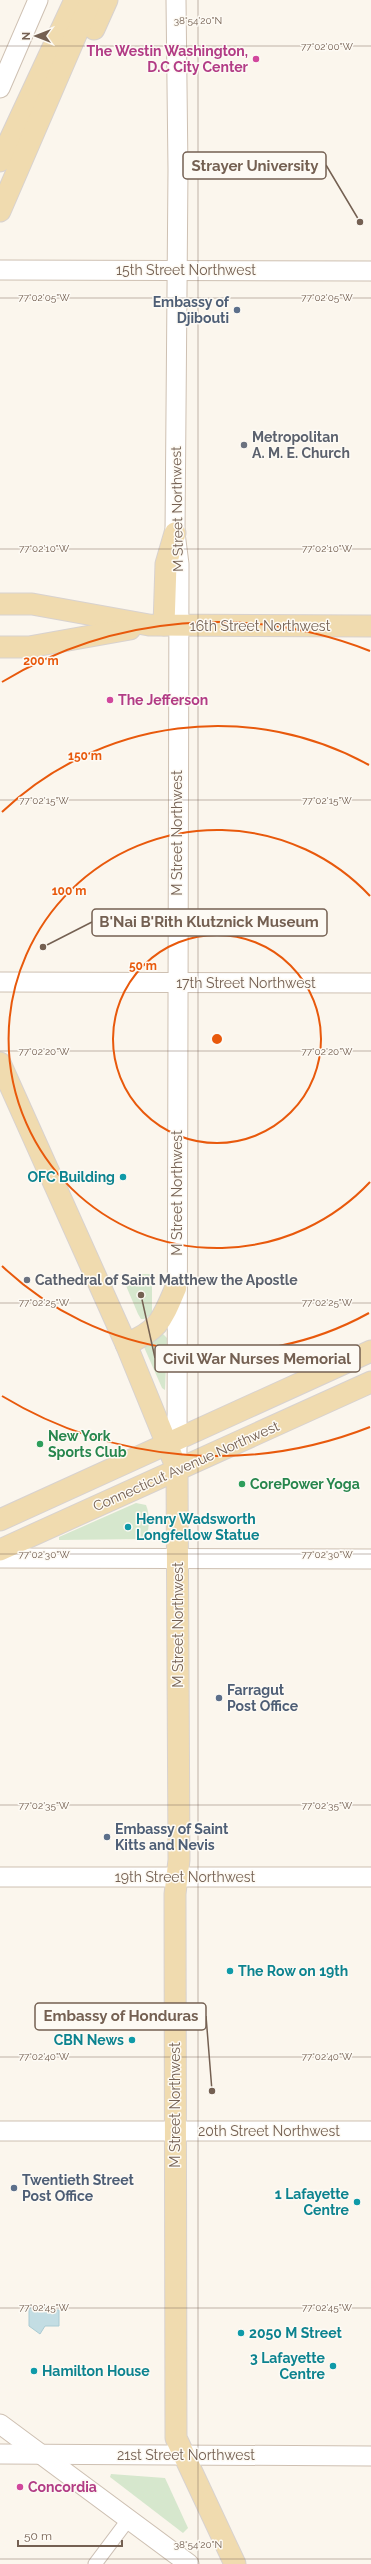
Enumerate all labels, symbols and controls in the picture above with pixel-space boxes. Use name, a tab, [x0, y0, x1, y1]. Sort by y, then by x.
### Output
text: 38°54'20"N	[174, 15, 222, 26]
north arrow	[16, 16, 56, 56]
text: N	[20, 32, 33, 40]
text: 77°02'00"W	[301, 41, 354, 52]
place label: The Westin Washington, D.C City Center	[87, 43, 249, 75]
marker: The Westin Washington, D.C City Center	[251, 54, 261, 64]
callout: Strayer University	[183, 152, 326, 179]
text: Strayer University	[192, 157, 319, 175]
street label: 15th Street Northwest	[116, 262, 256, 278]
text: 77°02'05"W	[18, 292, 70, 303]
text: 77°02'05"W	[301, 292, 353, 303]
place label: Embassy of Djibouti	[153, 294, 230, 326]
marker: Embassy of Djibouti	[232, 305, 242, 315]
place label: Metropolitan A. M. E. Church	[252, 429, 350, 461]
marker: Metropolitan A. M. E. Church	[239, 440, 249, 450]
street label: M Street Northwest	[168, 446, 186, 572]
text: 77°02'10"W	[19, 543, 70, 554]
text: 77°02'10"W	[302, 543, 353, 554]
street label: 16th Street Northwest	[190, 618, 331, 634]
text: 200 m	[23, 654, 59, 668]
place label: The Jefferson	[118, 692, 208, 708]
marker: The Jefferson	[105, 695, 115, 705]
text: 150 m	[68, 749, 102, 763]
street label: M Street Northwest	[169, 770, 185, 896]
text: 77°02'15"W	[19, 795, 69, 806]
text: 77°02'15"W	[302, 795, 352, 806]
text: 100 m	[52, 884, 86, 898]
callout: B'Nai B'Rith Klutznick Museum	[92, 909, 327, 936]
text: B'Nai B'Rith Klutznick Museum	[99, 913, 319, 931]
text: 50 m	[129, 959, 157, 973]
street label: 17th Street Northwest	[176, 975, 316, 991]
centre of rings	[210, 1032, 224, 1046]
text: 77°02'20"W	[18, 1046, 70, 1057]
text: 77°02'20"W	[301, 1046, 353, 1057]
street label: M Street Northwest	[169, 1130, 185, 1256]
place label: OFC Building	[27, 1169, 115, 1185]
marker: OFC Building	[118, 1172, 128, 1182]
place label: Cathedral of Saint Matthew the Apostle	[35, 1272, 298, 1288]
marker: Cathedral of Saint Matthew the Apostle	[22, 1275, 32, 1285]
text: 77°02'25"W	[19, 1297, 70, 1308]
text: 77°02'25"W	[302, 1297, 353, 1308]
callout: Civil War Nurses Memorial	[155, 1345, 360, 1372]
text: Civil War Nurses Memorial	[163, 1350, 351, 1368]
street label: Connecticut Avenue Northwest	[91, 1418, 282, 1514]
place label: New York Sports Club	[48, 1428, 127, 1460]
marker: New York Sports Club	[35, 1439, 45, 1449]
place label: CorePower Yoga	[250, 1476, 360, 1492]
marker: CorePower Yoga	[237, 1479, 247, 1489]
place label: Henry Wadsworth Longfellow Statue	[136, 1511, 260, 1543]
marker: Henry Wadsworth Longfellow Statue	[123, 1522, 133, 1532]
text: 77°02'30"W	[18, 1549, 70, 1560]
text: 77°02'30"W	[301, 1549, 353, 1560]
street label: M Street Northwest	[170, 1562, 186, 1688]
place label: Farragut Post Office	[227, 1682, 299, 1714]
marker: Farragut Post Office	[214, 1693, 224, 1703]
text: 77°02'35"W	[19, 1800, 70, 1811]
text: 77°02'35"W	[302, 1800, 353, 1811]
place label: Embassy of Saint Kitts and Nevis	[115, 1821, 229, 1853]
marker: Embassy of Saint Kitts and Nevis	[102, 1832, 112, 1842]
street label: 19th Street Northwest	[115, 1869, 256, 1885]
place label: The Row on 19th	[238, 1963, 348, 1979]
marker: The Row on 19th	[225, 1966, 235, 1976]
callout: Embassy of Honduras	[35, 2003, 206, 2030]
text: Embassy of Honduras	[44, 2007, 198, 2025]
place label: CBN News	[54, 2032, 124, 2048]
marker: CBN News	[127, 2035, 137, 2045]
street label: M Street Northwest	[167, 2042, 183, 2168]
text: 77°02'40"W	[19, 2051, 70, 2062]
text: 77°02'40"W	[302, 2051, 353, 2062]
street label: 20th Street Northwest	[198, 2123, 340, 2139]
place label: Twentieth Street Post Office	[22, 2172, 135, 2204]
marker: Twentieth Street Post Office	[9, 2183, 19, 2193]
place label: 1 Lafayette Centre	[275, 2186, 350, 2218]
marker: 1 Lafayette Centre	[352, 2197, 362, 2207]
text: 77°02'45"W	[19, 2302, 70, 2313]
text: 77°02'45"W	[302, 2302, 353, 2313]
place label: 2050 M Street	[249, 2325, 342, 2341]
marker: 2050 M Street	[236, 2328, 246, 2338]
place label: 3 Lafayette Centre	[250, 2350, 326, 2382]
marker: 3 Lafayette Centre	[328, 2361, 338, 2371]
place label: Hamilton House	[42, 2363, 150, 2379]
marker: Hamilton House	[29, 2366, 39, 2376]
street label: 21st Street Northwest	[117, 2447, 255, 2463]
place label: Concordia	[28, 2479, 97, 2495]
marker: Concordia	[15, 2482, 25, 2492]
scale bar	[18, 2522, 122, 2548]
text: 50 m	[24, 2529, 52, 2543]
text: 38°54'20"N	[174, 2539, 222, 2550]

